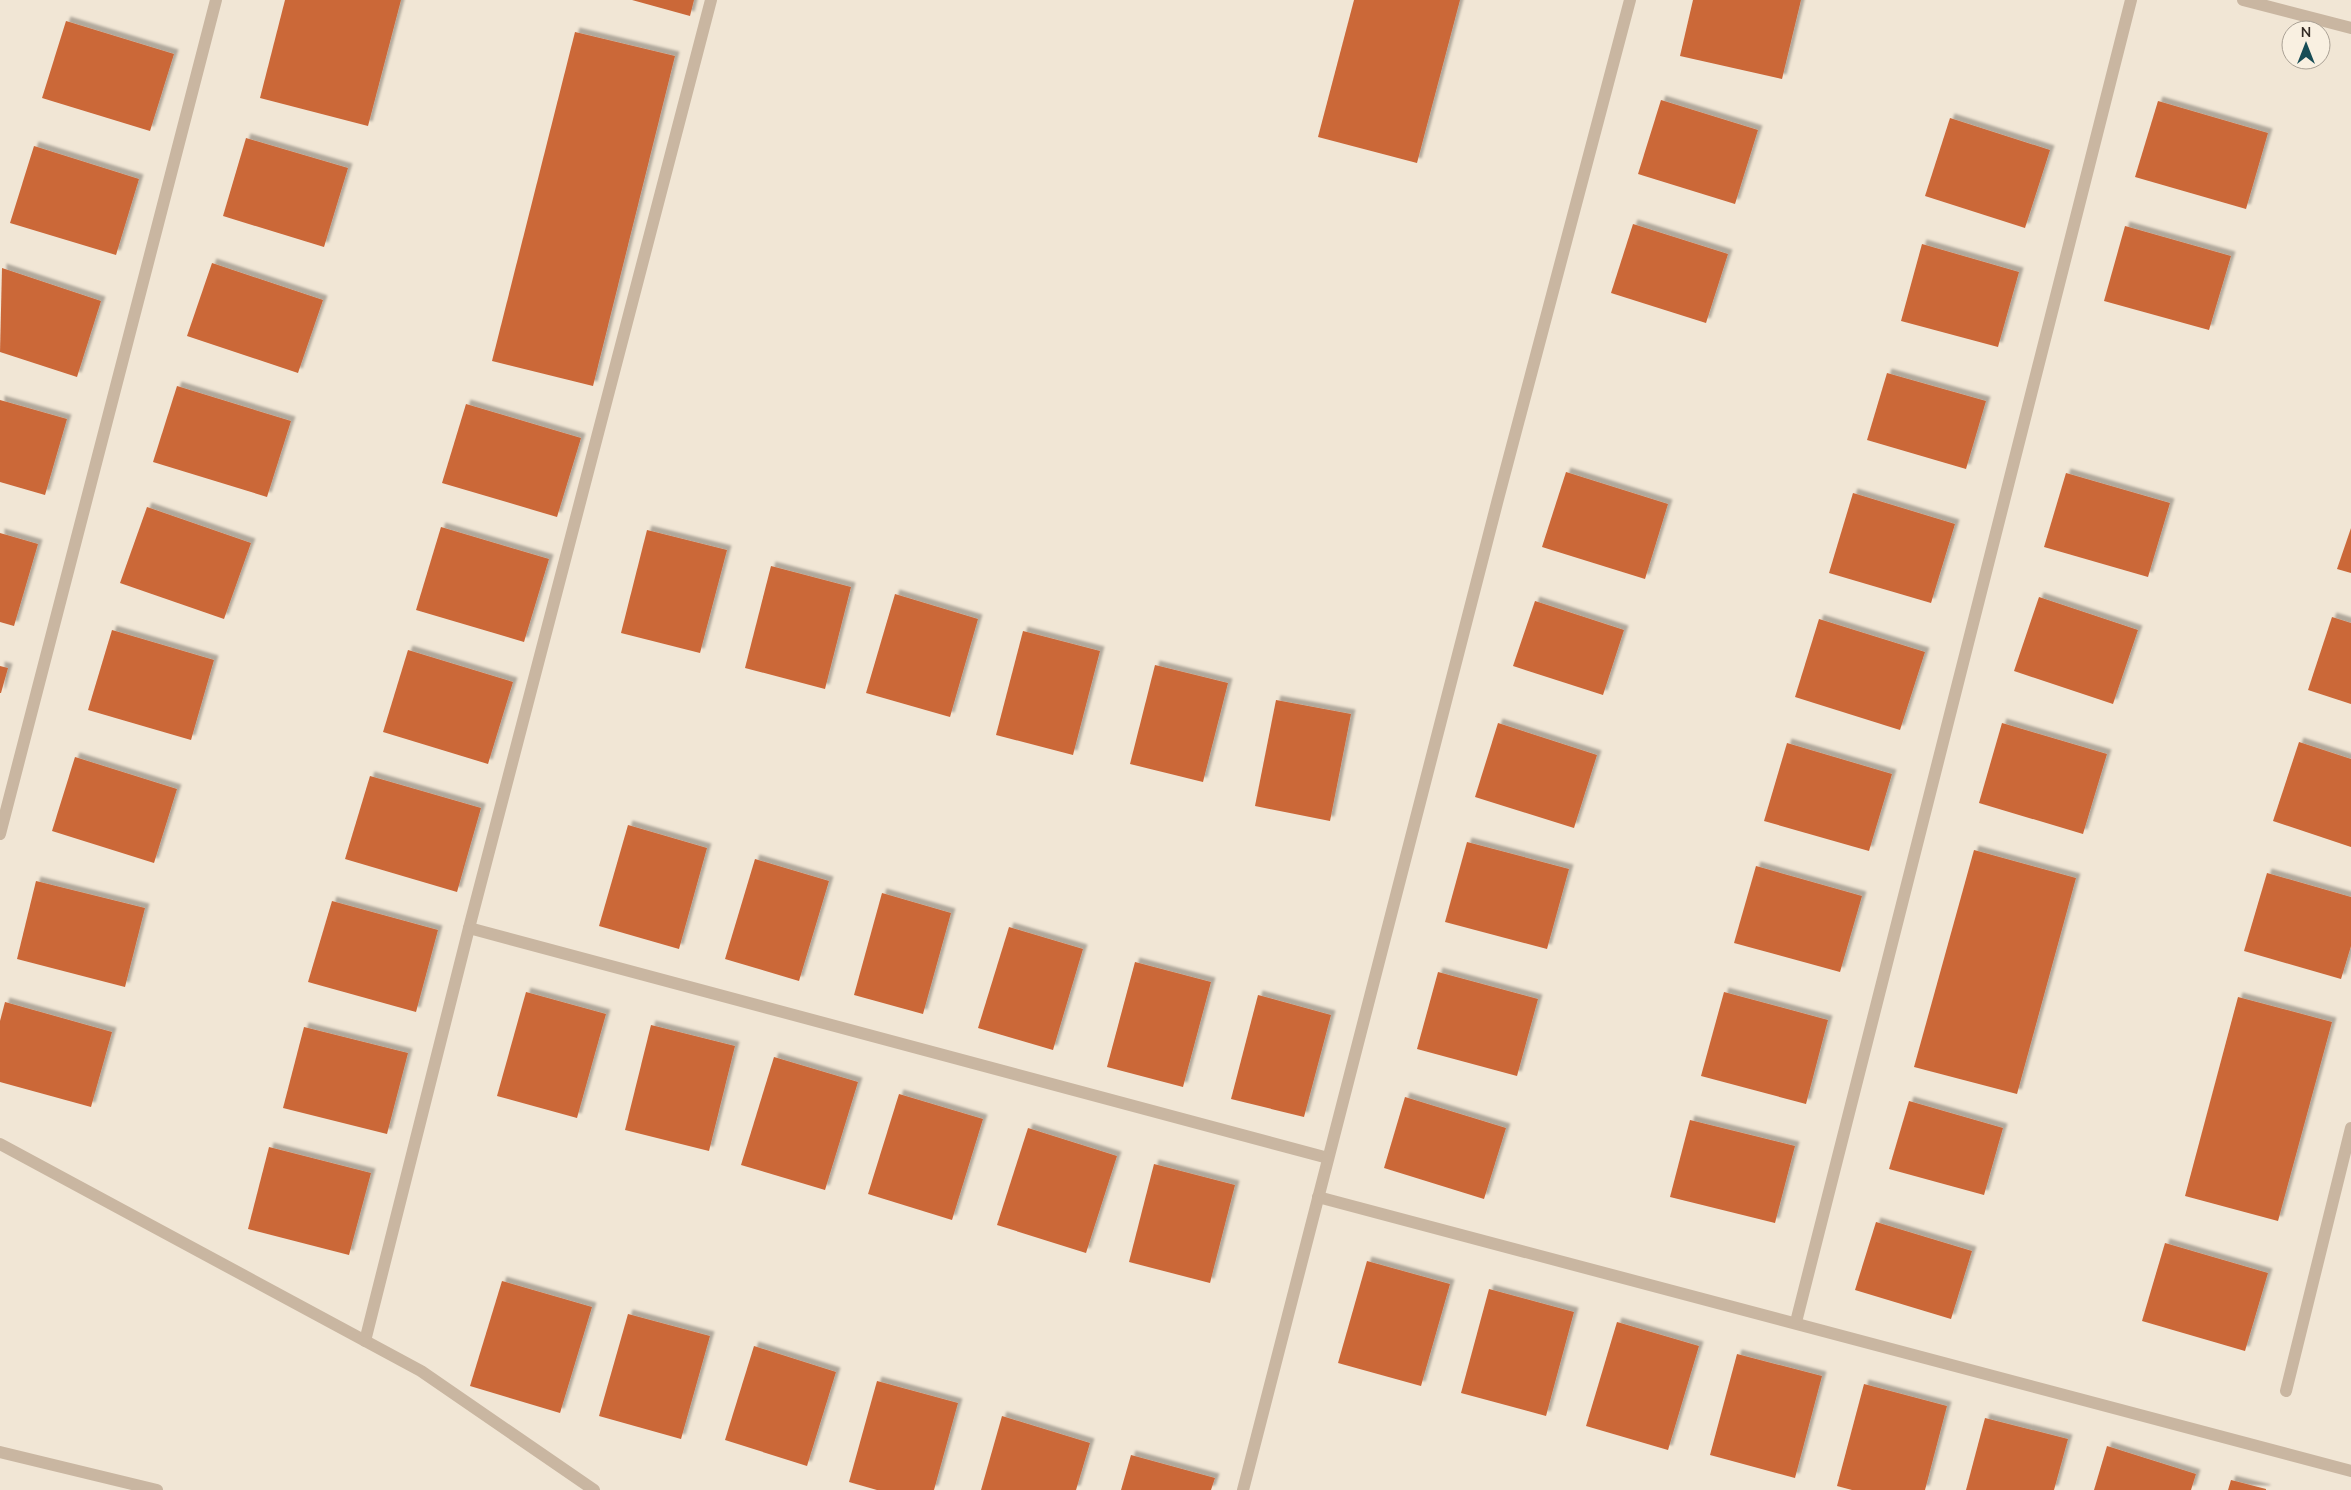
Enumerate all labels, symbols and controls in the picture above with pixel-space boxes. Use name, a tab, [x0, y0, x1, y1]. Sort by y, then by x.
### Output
north arrow	[2281, 20, 2331, 70]
text: N	[2301, 23, 2311, 42]

